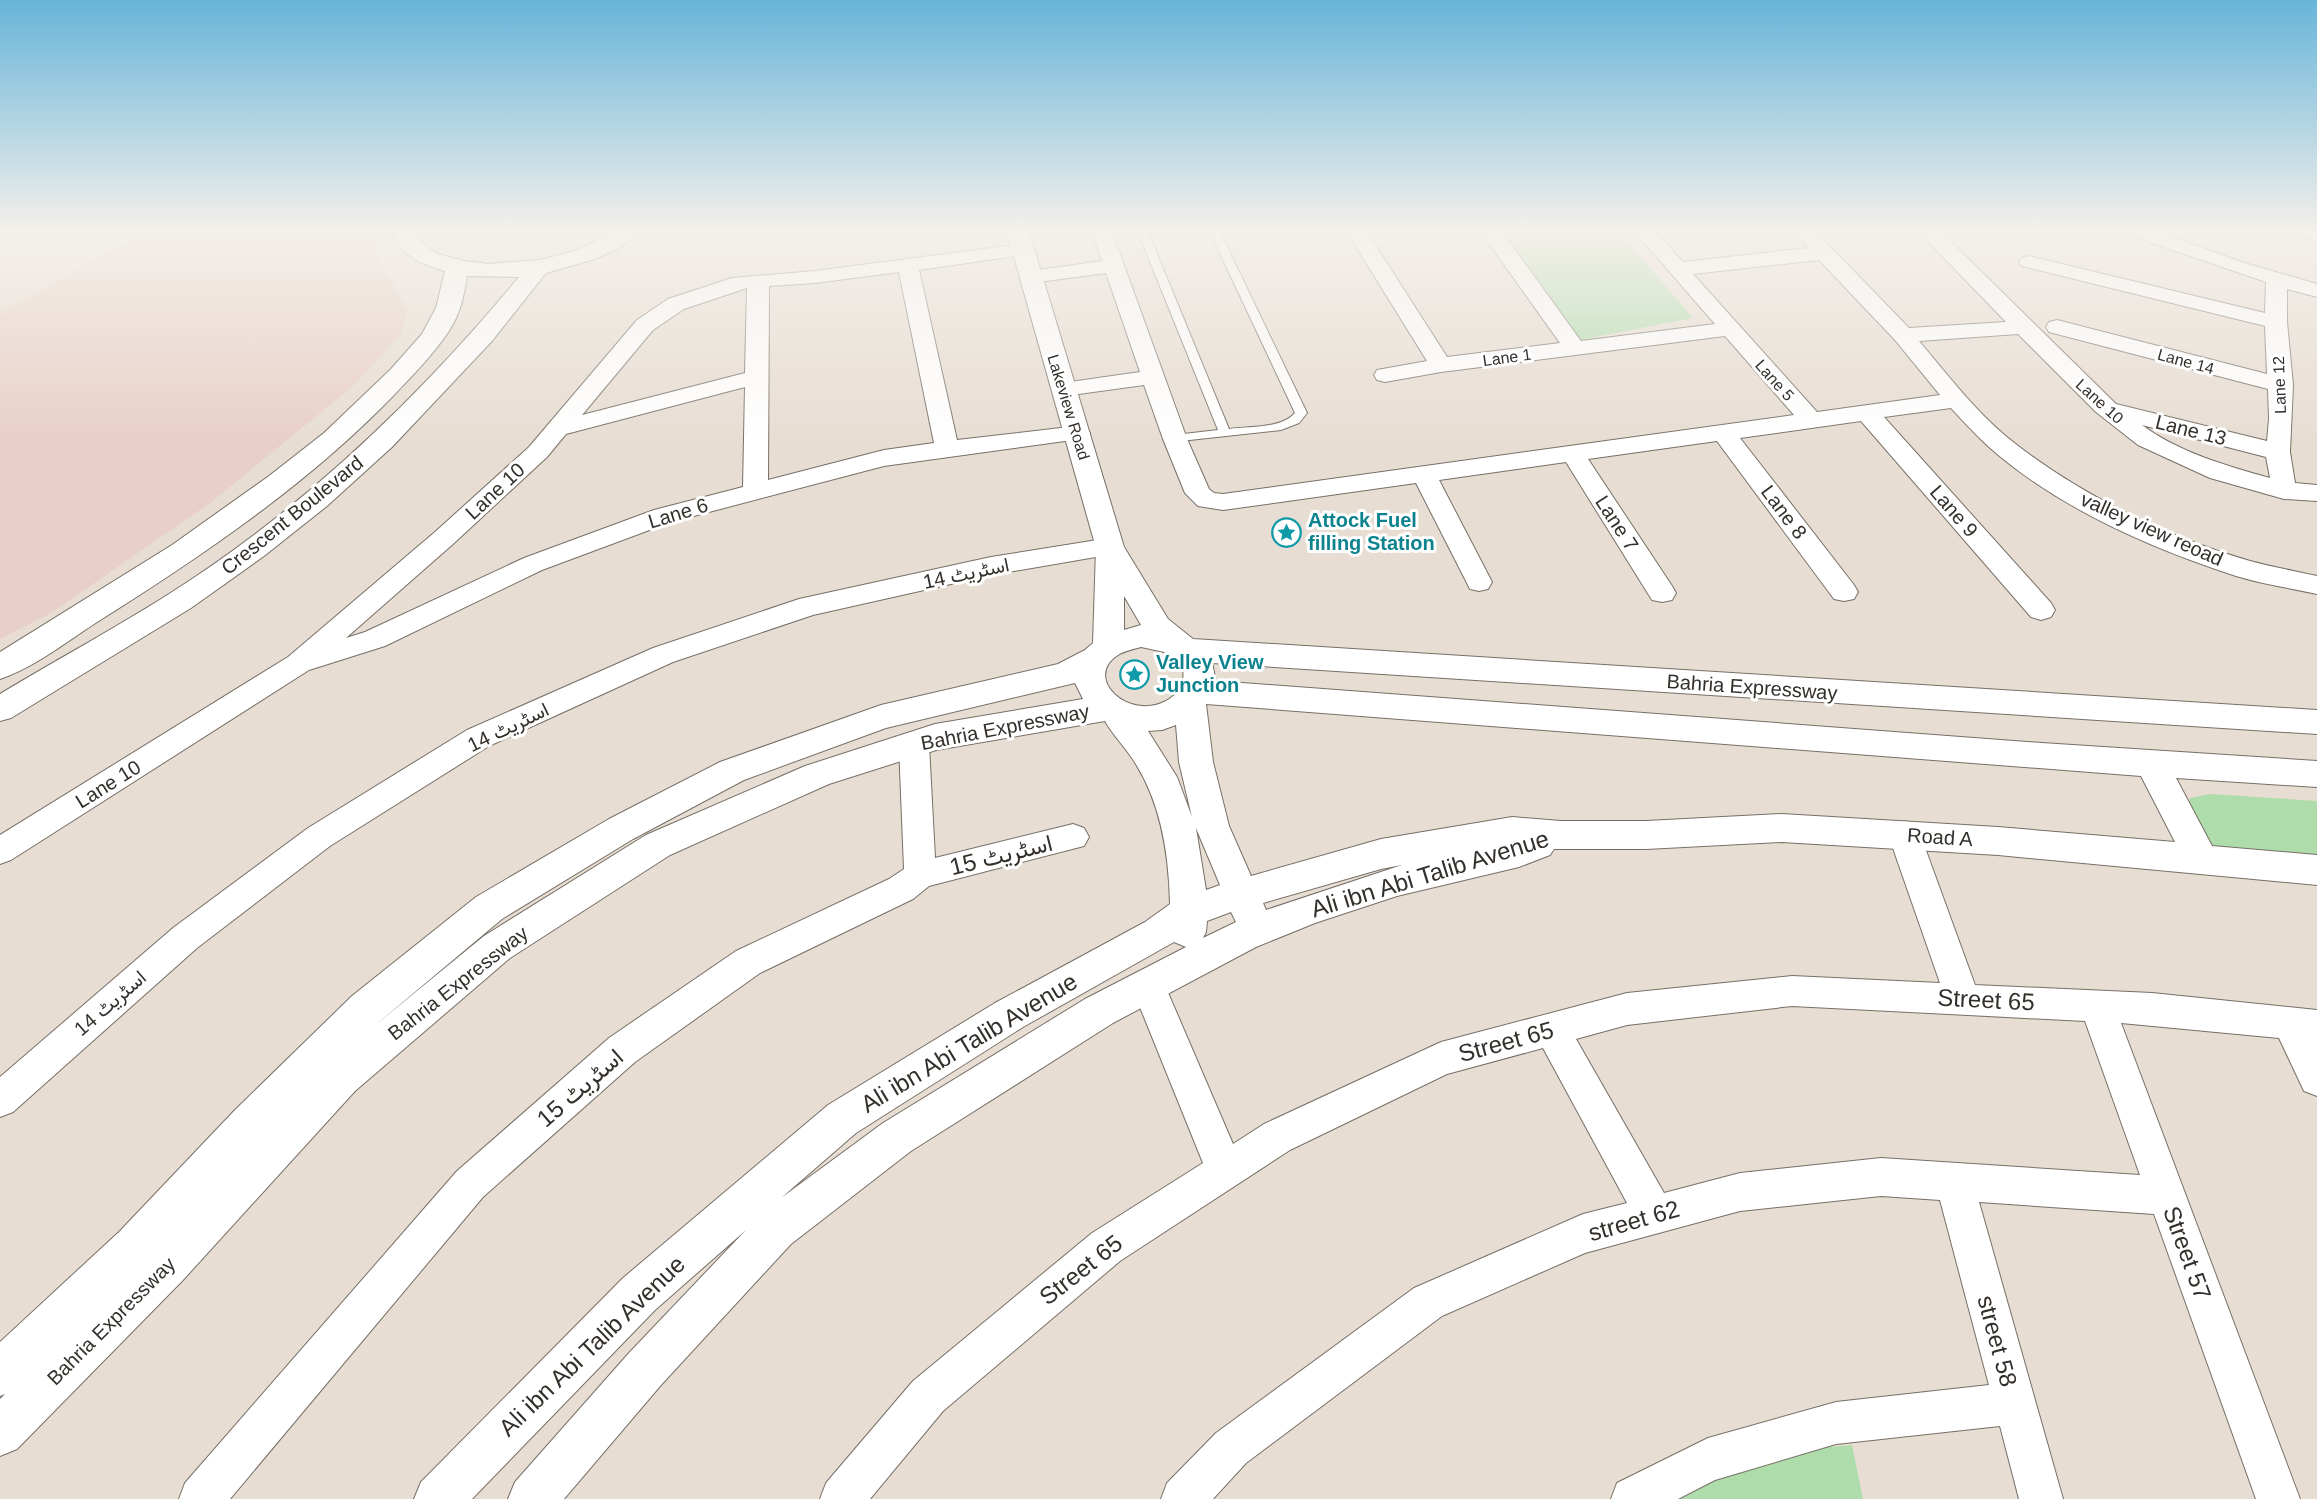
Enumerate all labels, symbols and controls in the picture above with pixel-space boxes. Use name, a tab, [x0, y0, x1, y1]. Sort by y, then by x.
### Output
street label: Lane 1	[1482, 346, 1533, 369]
street label: Lane 14	[2156, 346, 2216, 377]
street label: Lakeview Road	[1044, 352, 1093, 462]
street label: Lane 5	[1752, 356, 1797, 404]
street label: Lane 12	[2270, 356, 2289, 414]
street label: Lane 10	[2072, 376, 2127, 427]
street label: Lane 13	[2153, 411, 2229, 449]
street label: Crescent Boulevard	[217, 451, 367, 579]
street label: Lane 10	[461, 458, 529, 524]
street label: Lane 8	[1757, 481, 1811, 543]
street label: Lane 9	[1926, 481, 1982, 541]
street label: valley view reoad	[2077, 488, 2227, 570]
street label: Lane 7	[1591, 491, 1643, 555]
street label: Lane 6	[646, 494, 710, 532]
place label: Attock Fuel filling Station	[1308, 509, 1435, 554]
place icon: Attock Fuel filling Station	[1271, 516, 1303, 548]
street label: اسٹریٹ 14	[921, 553, 1012, 595]
place label: Valley View Junction	[1156, 651, 1264, 696]
place icon: Valley View Junction	[1119, 658, 1151, 690]
street label: Bahria Expressway	[1666, 670, 1838, 704]
street label: اسٹریٹ 14	[464, 698, 553, 758]
street label: Bahria Expressway	[919, 700, 1091, 754]
street label: Lane 10	[72, 756, 144, 812]
street label: Ali ibn Abi Talib Avenue	[1308, 824, 1552, 923]
street label: Road A	[1907, 824, 1974, 850]
street label: اسٹریٹ 15	[947, 829, 1056, 882]
street label: Bahria Expressway	[384, 922, 532, 1044]
street label: اسٹریٹ 14	[70, 966, 152, 1042]
street label: Ali ibn Abi Talib Avenue	[856, 967, 1082, 1118]
street label: Street 65	[1937, 983, 2035, 1016]
street label: Street 65	[1455, 1016, 1556, 1067]
street label: اسٹریٹ 15	[531, 1043, 629, 1134]
street label: street 62	[1585, 1195, 1682, 1246]
street label: Street 57	[2158, 1202, 2217, 1303]
street label: Street 65	[1034, 1229, 1127, 1310]
street label: Ali ibn Abi Talib Avenue	[493, 1250, 690, 1441]
street label: Bahria Expressway	[43, 1253, 179, 1389]
street label: street 58	[1972, 1292, 2023, 1389]

